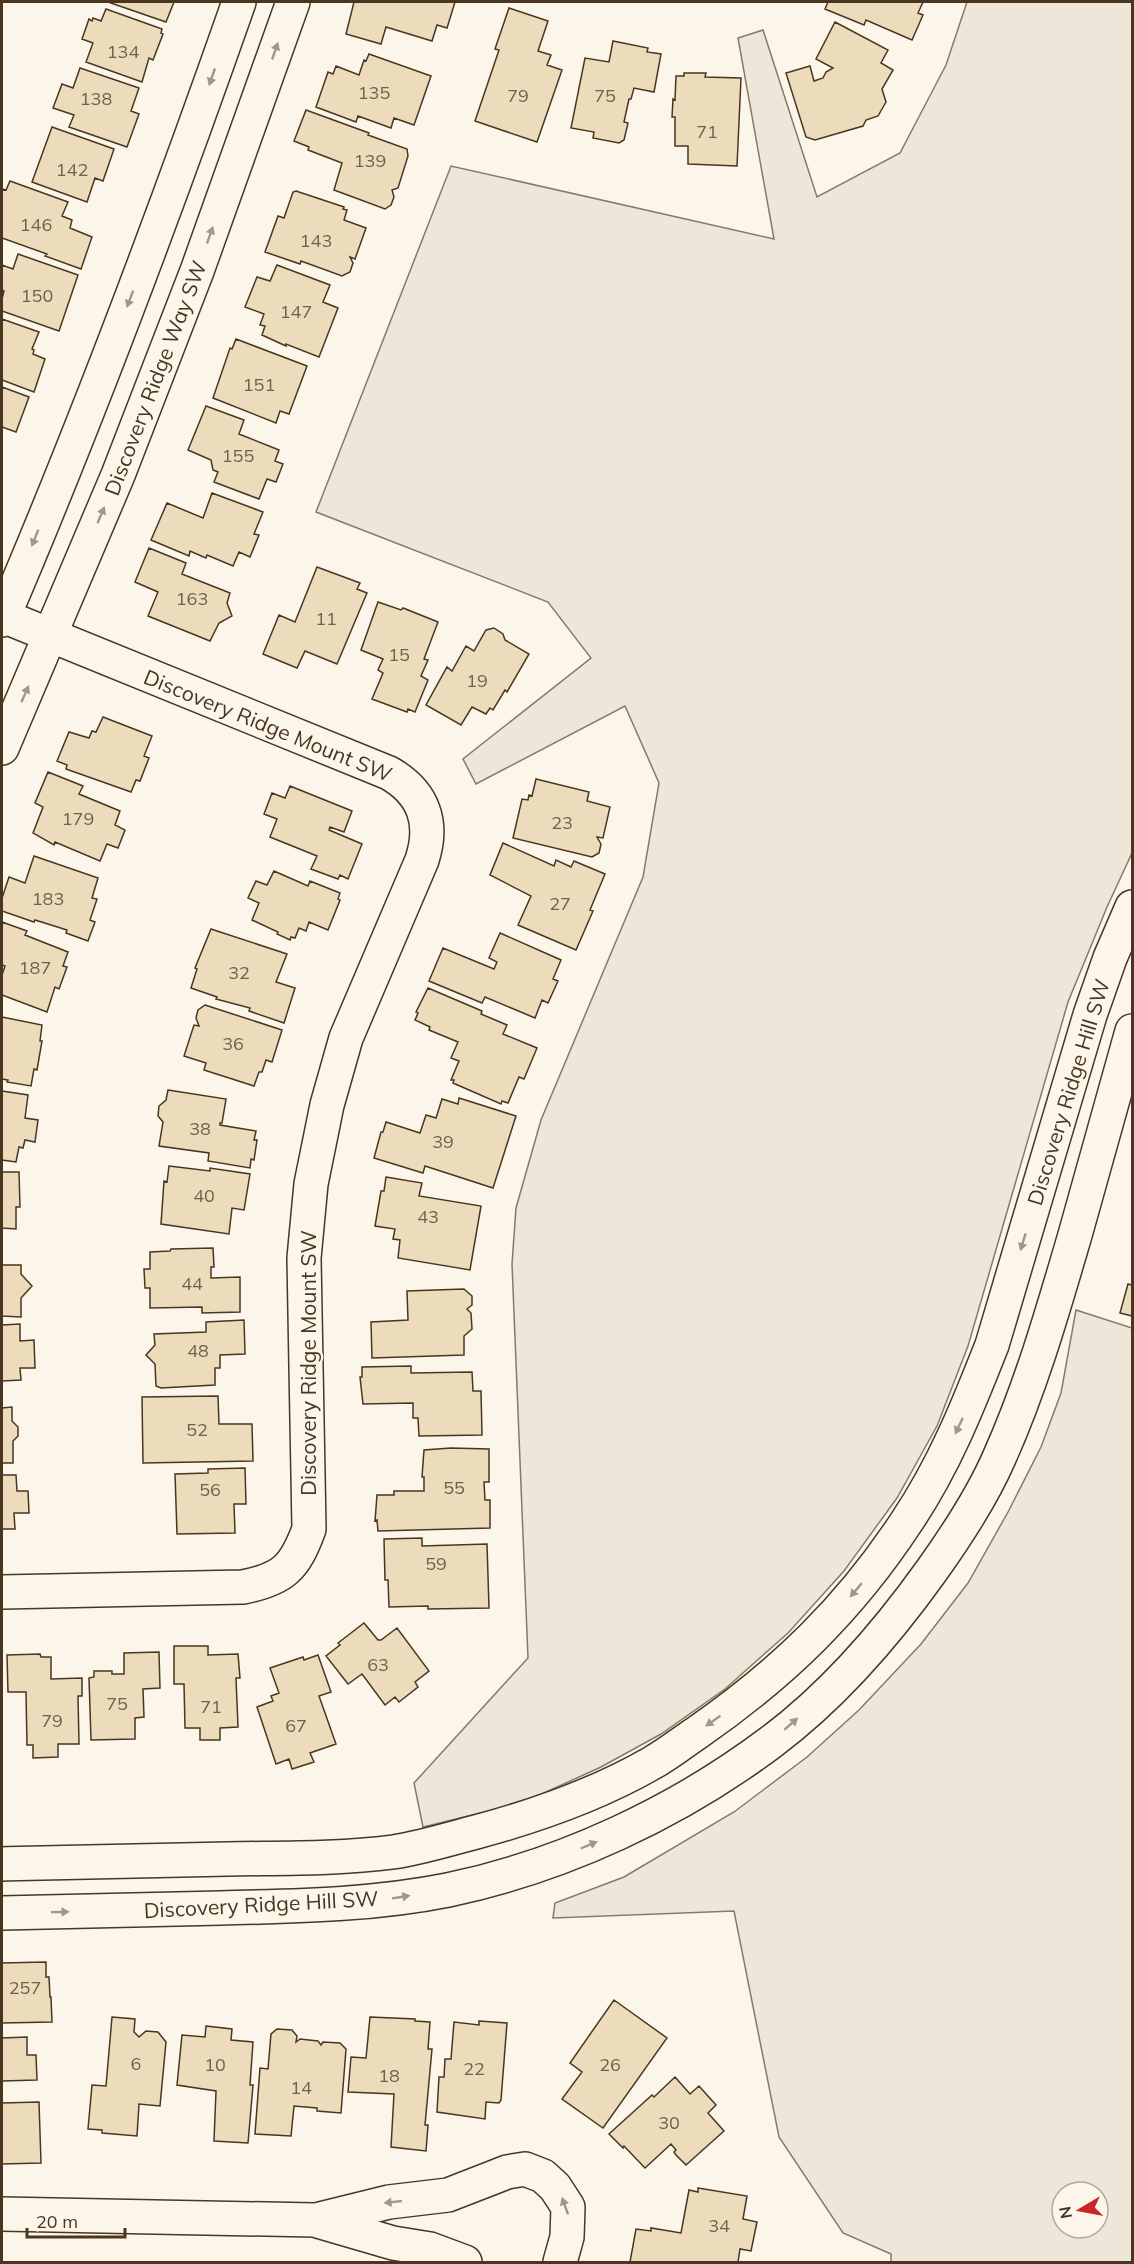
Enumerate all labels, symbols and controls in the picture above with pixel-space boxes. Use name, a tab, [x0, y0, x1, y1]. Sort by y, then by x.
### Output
house number: 134	[107, 40, 139, 63]
one-way arrow	[271, 42, 281, 60]
one-way arrow	[207, 68, 217, 86]
house number: 135	[358, 81, 390, 104]
house number: 79	[507, 84, 529, 107]
house number: 75	[594, 84, 616, 107]
house number: 138	[80, 87, 112, 110]
house number: 71	[696, 120, 718, 143]
house number: 139	[354, 149, 386, 172]
house number: 142	[56, 158, 88, 181]
house number: 146	[20, 213, 52, 236]
one-way arrow	[206, 226, 216, 244]
house number: 143	[300, 229, 332, 252]
street label: Discovery Ridge Way SW	[98, 257, 212, 499]
house number: 150	[21, 284, 53, 307]
one-way arrow	[125, 290, 134, 308]
house number: 147	[280, 300, 312, 323]
house number: 151	[243, 373, 275, 396]
house number: 155	[222, 444, 254, 467]
one-way arrow	[96, 505, 106, 523]
one-way arrow	[30, 530, 40, 548]
house number: 163	[176, 587, 208, 610]
house number: 11	[315, 607, 337, 630]
house number: 15	[388, 643, 410, 666]
street label: Discovery Ridge Mount SW	[140, 663, 396, 787]
house number: 19	[466, 669, 488, 692]
one-way arrow	[20, 685, 30, 703]
house number: 179	[62, 807, 94, 830]
house number: 23	[551, 811, 573, 834]
house number: 183	[32, 887, 64, 910]
house number: 27	[549, 892, 571, 915]
house number: 187	[19, 956, 51, 979]
house number: 32	[228, 961, 250, 984]
street label: Discovery Ridge Hill SW	[1021, 976, 1115, 1208]
house number: 36	[222, 1032, 244, 1055]
house number: 38	[189, 1117, 211, 1140]
house number: 39	[432, 1130, 454, 1153]
house number: 40	[193, 1184, 215, 1207]
house number: 43	[417, 1205, 439, 1228]
street label: Discovery Ridge Mount SW	[295, 1230, 321, 1496]
one-way arrow	[1018, 1233, 1027, 1251]
house number: 44	[181, 1272, 203, 1295]
house number: 48	[187, 1339, 209, 1362]
one-way arrow	[954, 1417, 963, 1434]
house number: 52	[186, 1418, 208, 1441]
house number: 55	[443, 1476, 465, 1499]
house number: 56	[199, 1478, 221, 1501]
house number: 59	[425, 1552, 447, 1575]
one-way arrow	[849, 1582, 862, 1598]
house number: 63	[367, 1653, 389, 1676]
house number: 75	[106, 1692, 128, 1715]
house number: 71	[200, 1695, 222, 1718]
house number: 79	[41, 1709, 63, 1732]
house number: 67	[285, 1714, 307, 1737]
one-way arrow	[705, 1715, 721, 1727]
one-way arrow	[783, 1718, 798, 1731]
one-way arrow	[580, 1841, 597, 1850]
street label: Discovery Ridge Hill SW	[143, 1885, 379, 1923]
one-way arrow	[392, 1892, 411, 1901]
one-way arrow	[50, 1907, 69, 1917]
house number: 257	[9, 1976, 41, 1999]
house number: 6	[131, 2052, 141, 2075]
house number: 10	[204, 2053, 226, 2076]
house number: 26	[599, 2053, 621, 2076]
house number: 22	[463, 2057, 485, 2080]
house number: 18	[378, 2064, 400, 2087]
house number: 14	[290, 2076, 312, 2099]
house number: 30	[658, 2111, 680, 2134]
north arrow	[1050, 2180, 1110, 2240]
one-way arrow	[560, 2197, 570, 2215]
one-way arrow	[383, 2198, 402, 2207]
scale bar	[27, 2201, 124, 2239]
text: N	[1054, 2205, 1076, 2220]
text: 20 m	[36, 2210, 78, 2233]
house number: 34	[708, 2214, 730, 2237]

